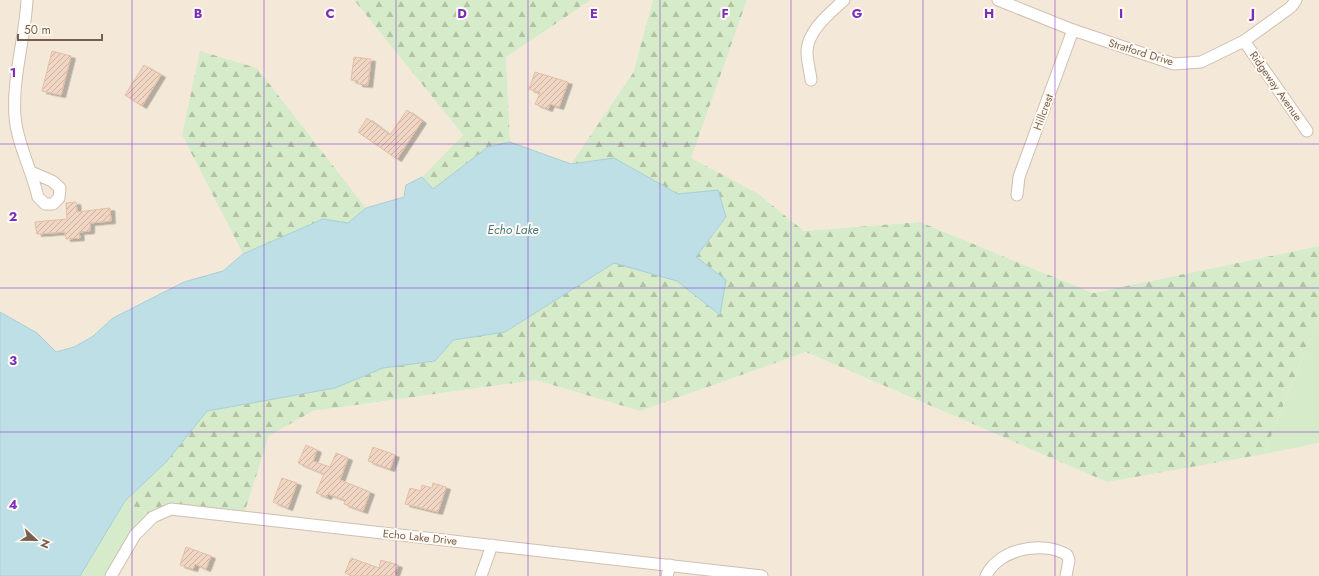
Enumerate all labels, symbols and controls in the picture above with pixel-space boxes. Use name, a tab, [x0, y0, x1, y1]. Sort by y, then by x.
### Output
text: B	[194, 4, 203, 23]
text: C	[325, 4, 335, 23]
text: D	[457, 4, 467, 23]
text: E	[590, 4, 598, 23]
text: F	[721, 4, 729, 23]
text: G	[852, 4, 863, 23]
text: H	[984, 4, 994, 23]
text: I	[1119, 4, 1123, 23]
text: J	[1248, 4, 1255, 23]
scale bar	[18, 16, 102, 42]
text: 50 m	[24, 21, 51, 39]
street label: Stratford Drive	[1106, 35, 1176, 70]
street label: Ridgeway Avenue	[1246, 48, 1306, 125]
text: 1	[10, 63, 16, 82]
street label: Hillcrest	[1029, 91, 1057, 132]
text: 2	[9, 207, 17, 226]
water label: Echo Lake	[488, 221, 538, 239]
text: 3	[9, 351, 17, 370]
text: 4	[8, 495, 18, 514]
north arrow	[16, 520, 56, 560]
street label: Echo Lake Drive	[382, 525, 458, 549]
text: N	[36, 537, 54, 551]

